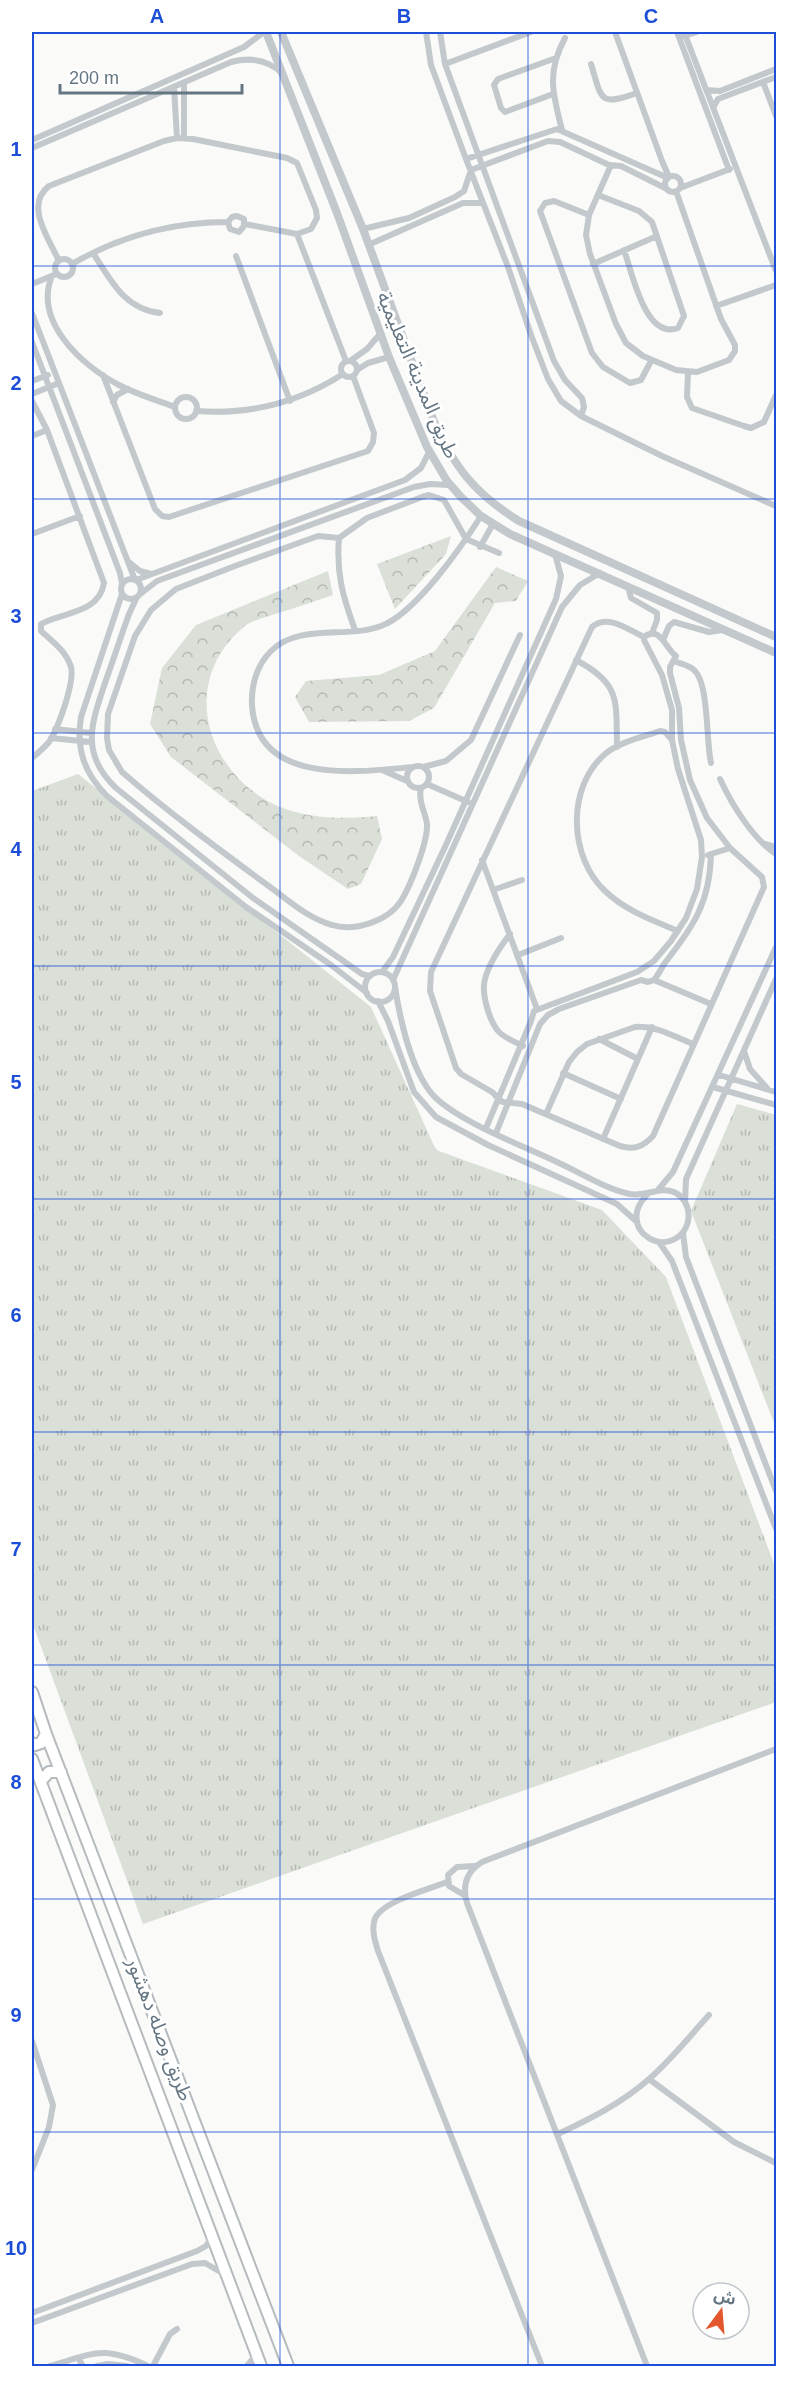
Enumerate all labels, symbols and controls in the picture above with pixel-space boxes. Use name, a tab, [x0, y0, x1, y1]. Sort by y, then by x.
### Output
text: A	[150, 5, 164, 27]
text: B	[397, 5, 411, 27]
text: C	[644, 5, 658, 27]
scale bar	[60, 57, 242, 95]
text: 200 m	[69, 68, 119, 88]
text: 1	[10, 138, 22, 160]
street label: طريق المدينة التعليمية	[371, 288, 463, 462]
text: 2	[10, 372, 22, 394]
text: 3	[10, 605, 22, 627]
text: 4	[10, 838, 22, 860]
text: 5	[10, 1071, 22, 1093]
text: 6	[10, 1304, 22, 1326]
text: 7	[10, 1538, 22, 1560]
text: 8	[10, 1771, 22, 1793]
street label: طريق وصله دهشور	[120, 1953, 197, 2104]
text: 9	[10, 2004, 22, 2026]
text: 10	[5, 2237, 27, 2259]
north arrow	[691, 2281, 751, 2341]
text: ش	[712, 2286, 738, 2309]

